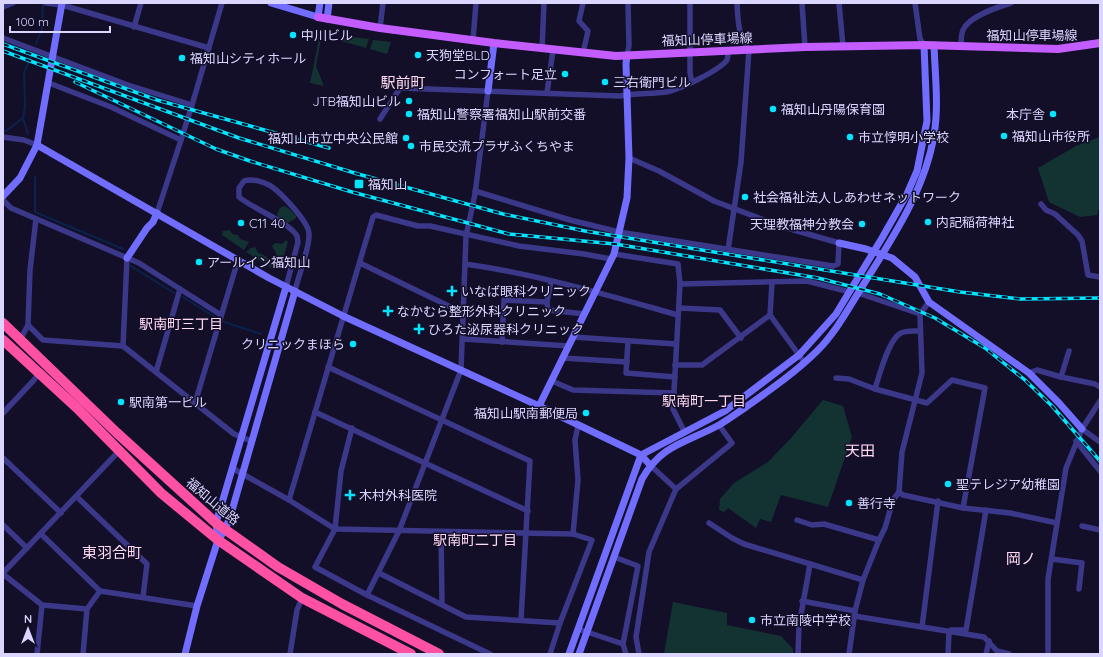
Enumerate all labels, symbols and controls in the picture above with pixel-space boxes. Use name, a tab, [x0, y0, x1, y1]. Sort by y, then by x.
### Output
scale bar	[10, 8, 110, 34]
text: 100 m	[16, 14, 49, 29]
place label: 中川ビル	[301, 27, 353, 43]
street label: 福知山停車場線	[986, 27, 1078, 43]
street label: 福知山停車場線	[661, 29, 753, 49]
marker: 中川ビル	[288, 30, 298, 40]
place label: 天狗堂BLD	[426, 47, 490, 63]
place label: 福知山シティホール	[190, 50, 306, 66]
marker: 天狗堂BLD	[413, 50, 423, 60]
marker: 福知山シティホール	[177, 53, 187, 63]
place label: コンフォート足立	[453, 66, 557, 82]
marker: コンフォート足立	[560, 69, 570, 79]
district label: 駅前町	[380, 73, 426, 92]
place label: 三右衛門ビル	[613, 74, 691, 90]
marker: 三右衛門ビル	[600, 77, 610, 87]
place label: JTB福知山ビル	[312, 93, 401, 109]
marker: JTB福知山ビル	[404, 96, 414, 106]
place label: 福知山丹陽保育園	[781, 101, 885, 117]
marker: 福知山丹陽保育園	[768, 104, 778, 114]
place label: 福知山警察署福知山駅前交番	[417, 106, 586, 122]
place label: 本庁舎	[1006, 106, 1045, 122]
marker: 福知山警察署福知山駅前交番	[404, 109, 414, 119]
marker: 本庁舎	[1048, 109, 1058, 119]
place label: 福知山市役所	[1012, 128, 1090, 144]
place label: 市立惇明小学校	[858, 129, 949, 145]
place label: 福知山市立中央公民館	[268, 130, 398, 146]
marker: 福知山市役所	[999, 131, 1009, 141]
marker: 市立惇明小学校	[845, 132, 855, 142]
marker: 福知山市立中央公民館	[401, 133, 411, 143]
place label: 市民交流プラザふくちやま	[419, 138, 575, 154]
marker: 市民交流プラザふくちやま	[406, 141, 416, 151]
place label: 福知山	[368, 176, 407, 192]
marker: 福知山	[353, 178, 365, 190]
place label: 社会福祉法人しあわせネットワーク	[753, 189, 961, 205]
marker: 社会福祉法人しあわせネットワーク	[740, 192, 750, 202]
place label: 内記稲荷神社	[936, 214, 1014, 230]
place label: C11 40	[249, 215, 286, 231]
place label: 天理教福神分教会	[750, 216, 854, 232]
marker: 内記稲荷神社	[923, 217, 933, 227]
marker: C11 40	[236, 218, 246, 228]
marker: 天理教福神分教会	[857, 219, 867, 229]
place label: アールイン福知山	[207, 254, 310, 270]
marker: アールイン福知山	[194, 257, 204, 267]
place label: いなば眼科クリニック	[461, 283, 591, 299]
marker: いなば眼科クリニック	[446, 285, 458, 297]
place label: なかむら整形外科クリニック	[397, 303, 566, 319]
marker: なかむら整形外科クリニック	[382, 305, 394, 317]
district label: 駅南町三丁目	[139, 315, 223, 333]
place label: ひろた泌尿器科クリニック	[428, 321, 584, 337]
marker: ひろた泌尿器科クリニック	[413, 323, 425, 335]
place label: クリニックまほら	[241, 336, 345, 352]
marker: クリニックまほら	[348, 339, 358, 349]
district label: 駅南町一丁目	[662, 392, 746, 410]
place label: 駅南第一ビル	[129, 394, 207, 410]
marker: 駅南第一ビル	[116, 397, 126, 407]
place label: 福知山駅南郵便局	[474, 405, 578, 421]
marker: 福知山駅南郵便局	[581, 408, 591, 418]
district label: 天田	[845, 441, 875, 460]
street label: 福知山道路	[183, 474, 243, 528]
place label: 聖テレジア幼稚園	[956, 476, 1060, 492]
marker: 聖テレジア幼稚園	[943, 479, 953, 489]
place label: 木村外科医院	[359, 487, 437, 503]
marker: 木村外科医院	[344, 489, 356, 501]
place label: 善行寺	[857, 495, 896, 511]
marker: 善行寺	[844, 498, 854, 508]
district label: 駅南町二丁目	[433, 531, 517, 549]
district label: 東羽合町	[82, 543, 142, 562]
district label: 岡ノ	[1006, 549, 1036, 568]
north arrow	[8, 609, 48, 649]
text: N	[24, 612, 32, 626]
place label: 市立南陵中学校	[760, 612, 851, 628]
marker: 市立南陵中学校	[747, 615, 757, 625]

